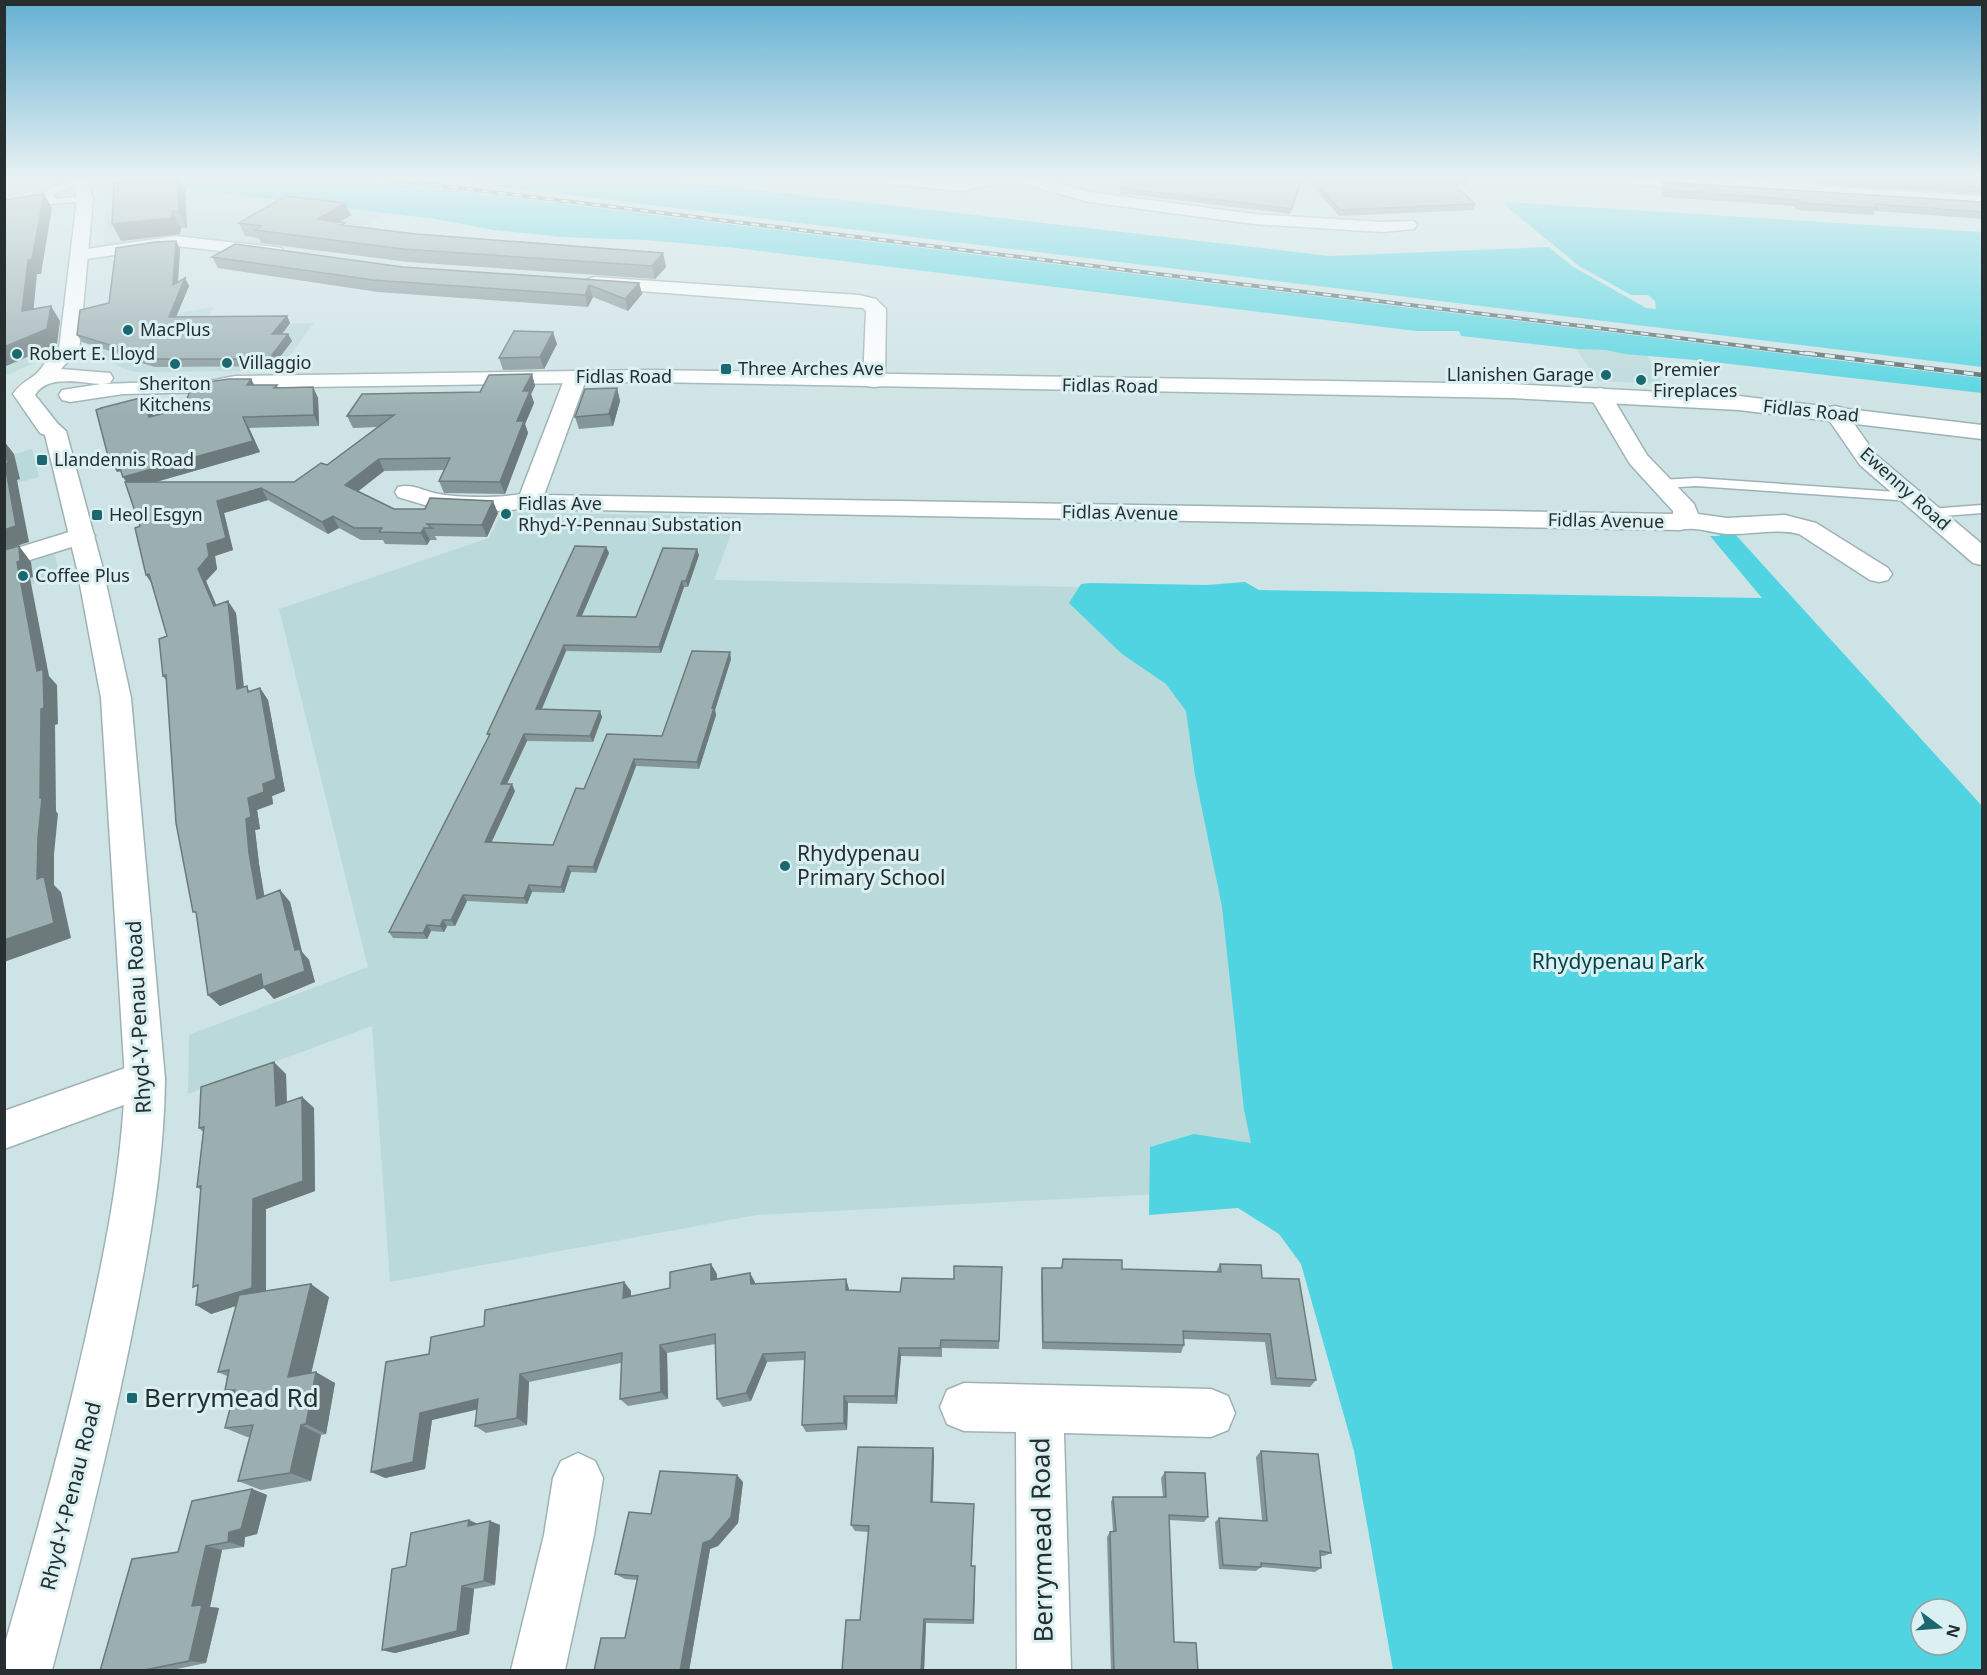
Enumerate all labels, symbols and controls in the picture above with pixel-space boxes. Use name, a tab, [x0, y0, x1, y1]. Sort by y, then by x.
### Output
place label: MacPlus	[140, 317, 210, 341]
marker: MacPlus	[121, 323, 135, 337]
place label: Robert E. Lloyd	[29, 341, 155, 365]
marker: Robert E. Lloyd	[10, 347, 24, 361]
place label: Villaggio	[239, 350, 312, 374]
marker: Villaggio	[220, 356, 234, 370]
place label: Three Arches Ave	[738, 356, 884, 380]
marker: Sheriton Kitchens	[168, 357, 182, 371]
place label: Premier Fireplaces	[1653, 357, 1737, 402]
marker: Three Arches Ave	[719, 362, 733, 376]
place label: Llanishen Garage	[1447, 362, 1594, 386]
street label: Fidlas Road	[576, 364, 672, 388]
marker: Llanishen Garage	[1599, 368, 1613, 382]
place label: Sheriton Kitchens	[139, 371, 211, 416]
street label: Fidlas Road	[1062, 372, 1158, 398]
marker: Premier Fireplaces	[1634, 373, 1648, 387]
street label: Fidlas Road	[1762, 393, 1860, 427]
street label: Ewenny Road	[1855, 441, 1956, 535]
place label: Llandennis Road	[54, 447, 194, 471]
marker: Llandennis Road	[35, 453, 49, 467]
place label: Fidlas Ave Rhyd-Y-Pennau Substation	[518, 491, 742, 536]
street label: Fidlas Avenue	[1062, 499, 1178, 525]
place label: Heol Esgyn	[109, 502, 203, 526]
marker: Fidlas Ave Rhyd-Y-Pennau Substation	[499, 507, 513, 521]
street label: Fidlas Avenue	[1548, 507, 1664, 533]
marker: Heol Esgyn	[90, 508, 104, 522]
place label: Coffee Plus	[35, 563, 130, 587]
marker: Coffee Plus	[16, 569, 30, 583]
place label: Rhydypenau Primary School	[797, 839, 945, 891]
marker: Rhydypenau Primary School	[778, 859, 792, 873]
street label: Rhyd-Y-Penau Road	[119, 920, 157, 1114]
park label: Rhydypenau Park	[1532, 947, 1705, 975]
place label: Berrymead Rd	[144, 1379, 319, 1415]
marker: Berrymead Rd	[125, 1391, 139, 1405]
street label: Rhyd-Y-Penau Road	[33, 1399, 107, 1593]
street label: Berrymead Road	[1021, 1437, 1061, 1643]
north arrow	[1909, 1597, 1969, 1657]
text: N	[1941, 1622, 1966, 1640]

